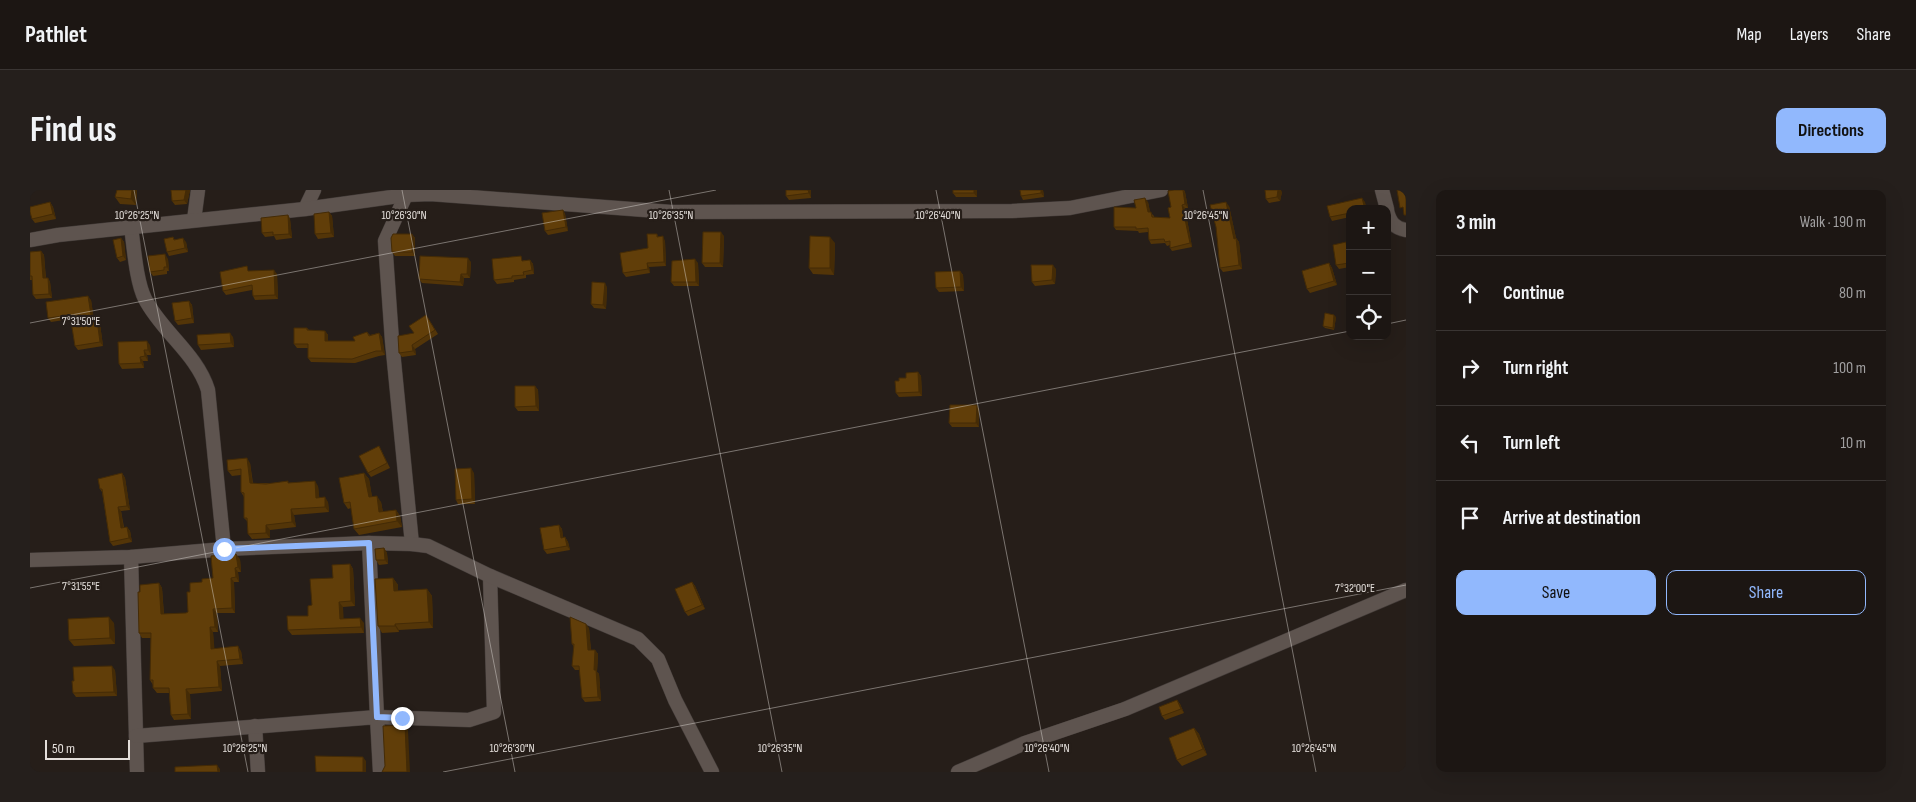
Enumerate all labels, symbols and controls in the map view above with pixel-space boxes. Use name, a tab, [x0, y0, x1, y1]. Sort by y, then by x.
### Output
text: Pathlet	[25, 20, 87, 49]
text: Map	[1737, 24, 1762, 45]
text: Layers	[1790, 24, 1829, 45]
text: Share	[1857, 24, 1891, 45]
button: Directions	[1776, 108, 1886, 153]
text: Find us	[30, 109, 117, 152]
map controls	[1346, 205, 1391, 340]
button: +	[1346, 205, 1391, 250]
text: 10°26'25"N	[115, 208, 159, 223]
text: 10°26'30"N	[381, 208, 427, 223]
text: 10°26'35"N	[649, 208, 693, 223]
text: 10°26'40"N	[915, 208, 961, 223]
text: 10°26'45"N	[1184, 208, 1228, 223]
text: 3 min	[1456, 210, 1496, 235]
text: Walk · 190 m	[1800, 213, 1866, 232]
button: −	[1346, 250, 1391, 295]
icon: ahead	[1456, 279, 1484, 307]
text: Continue	[1503, 282, 1564, 305]
text: 80 m	[1839, 284, 1866, 303]
button: locate	[1346, 295, 1391, 340]
text: 7°31'50"E	[62, 314, 100, 329]
icon: right	[1456, 354, 1484, 382]
text: Turn right	[1503, 357, 1568, 380]
text: 100 m	[1833, 359, 1866, 378]
icon: left	[1456, 429, 1484, 457]
text: Turn left	[1503, 432, 1560, 455]
text: 10 m	[1840, 434, 1866, 453]
icon: arrive	[1456, 504, 1484, 532]
text: Arrive at destination	[1503, 507, 1641, 530]
route start	[213, 538, 236, 561]
button: Save	[1456, 570, 1656, 615]
button: Share	[1666, 570, 1866, 615]
text: 7°31'55"E	[62, 579, 100, 594]
text: 7°32'00"E	[1335, 581, 1375, 596]
route end	[391, 707, 414, 730]
scale bar	[45, 737, 130, 760]
text: 50 m	[52, 740, 75, 757]
text: 10°26'25"N	[223, 741, 267, 756]
text: 10°26'30"N	[489, 741, 535, 756]
text: 10°26'35"N	[758, 741, 802, 756]
text: 10°26'40"N	[1024, 741, 1070, 756]
text: 10°26'45"N	[1292, 741, 1336, 756]

